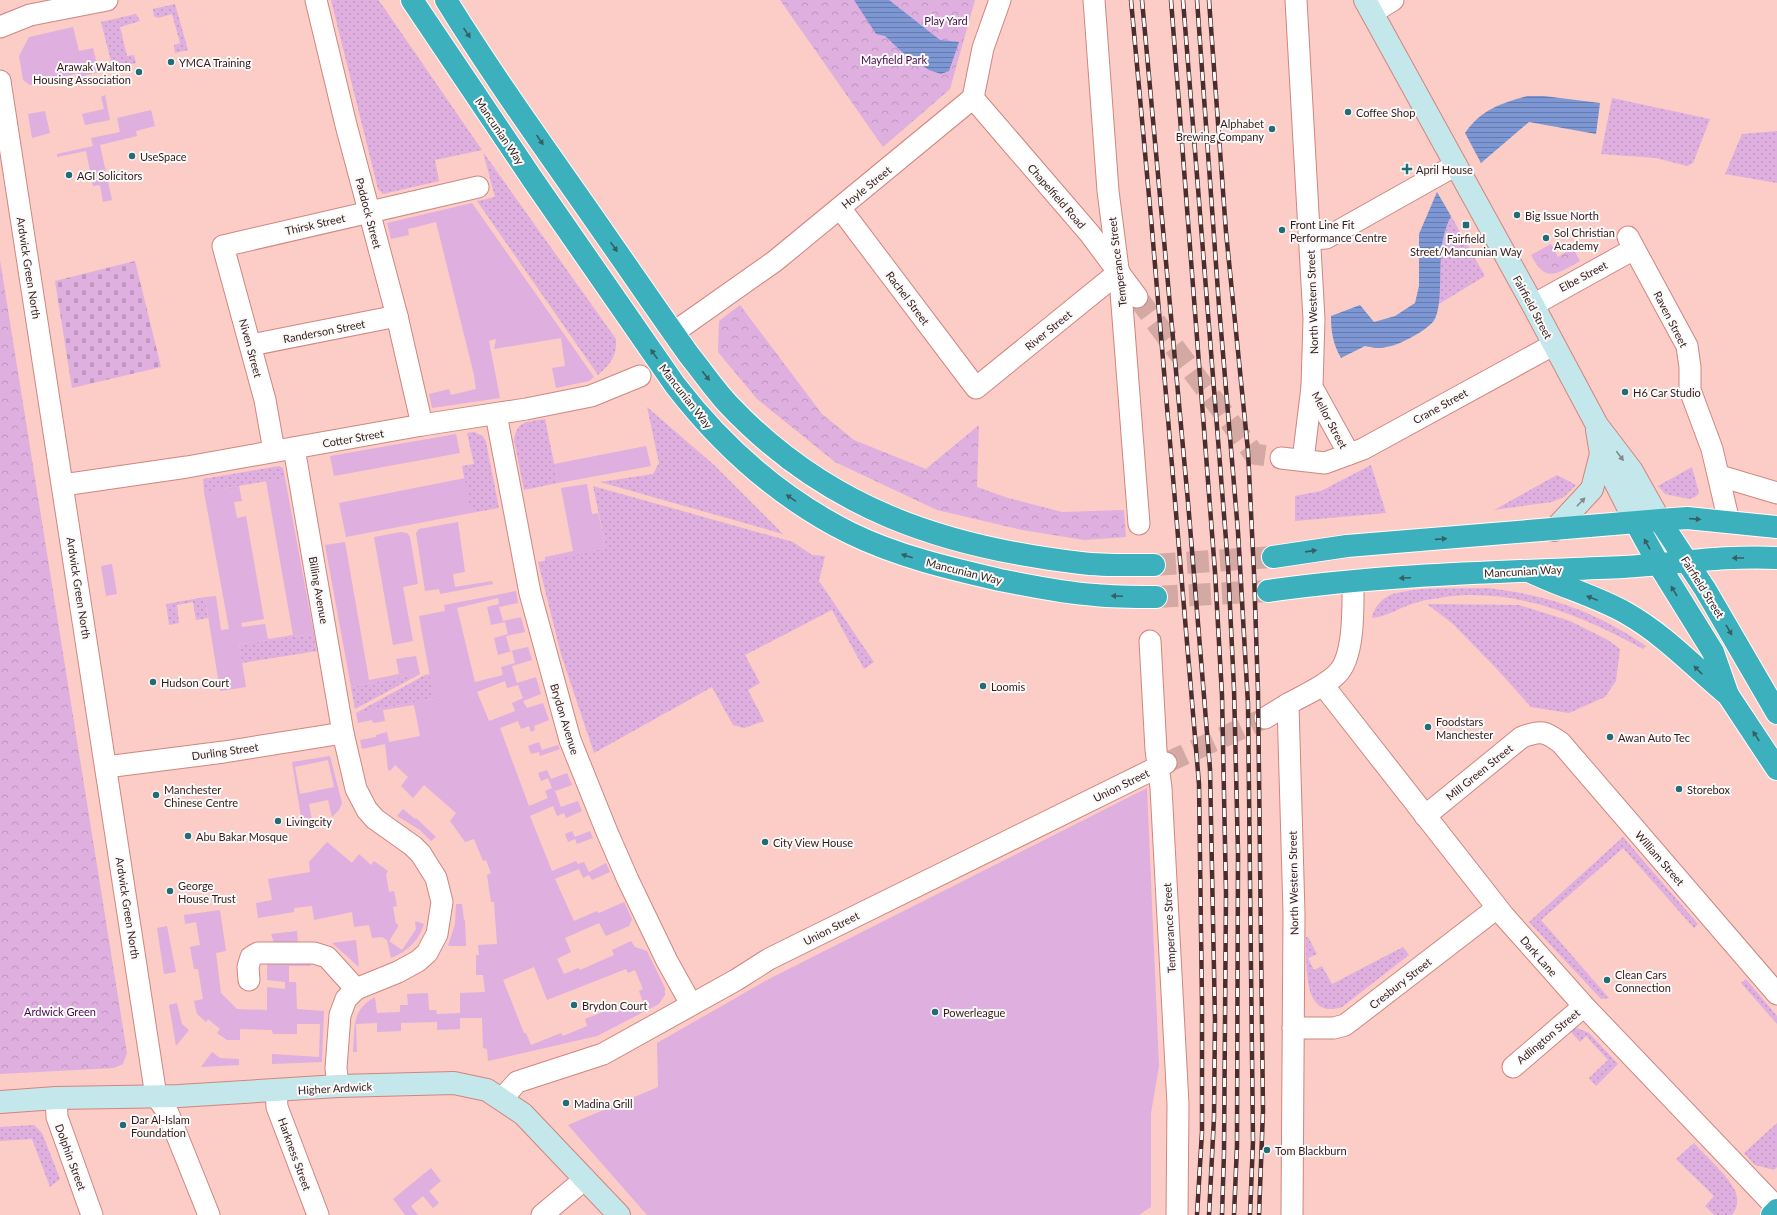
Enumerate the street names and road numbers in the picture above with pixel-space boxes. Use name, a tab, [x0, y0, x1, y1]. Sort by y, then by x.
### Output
street label: Mancunian Way	[473, 95, 527, 167]
street label: Chapelfield Road	[1025, 161, 1089, 231]
street label: Hoyle Street	[839, 163, 893, 211]
street label: Paddock Street	[353, 176, 385, 250]
street label: Thirsk Street	[284, 211, 346, 237]
street label: Ardwick Green North	[15, 216, 43, 320]
street label: Temperance Street	[1105, 216, 1129, 308]
street label: North Western Street	[1304, 250, 1320, 354]
street label: Elbe Street	[1557, 258, 1609, 294]
street label: Rachel Street	[884, 269, 932, 327]
street label: Fairfield Street	[1511, 273, 1555, 341]
street label: Raven Street	[1651, 289, 1691, 349]
street label: River Street	[1022, 307, 1074, 353]
street label: Niven Street	[237, 317, 265, 379]
street label: Randerson Street	[282, 317, 366, 345]
street label: Mancunian Way	[657, 361, 715, 431]
street label: Crane Street	[1410, 386, 1470, 426]
street label: Mellor Street	[1310, 389, 1351, 451]
street label: Cotter Street	[321, 426, 385, 450]
street label: Ardwick Green North	[65, 536, 93, 640]
street label: Fairfield Street	[1679, 554, 1727, 620]
street label: Billing Avenue	[307, 555, 331, 625]
street label: Mancunian Way	[925, 555, 1004, 587]
street label: Mancunian Way	[1484, 562, 1563, 580]
street label: Brydon Avenue	[548, 682, 582, 756]
street label: Durling Street	[191, 740, 259, 762]
street label: Mill Green Street	[1443, 741, 1515, 803]
street label: Union Street	[1091, 766, 1151, 804]
street label: William Street	[1633, 828, 1687, 888]
street label: North Western Street	[1286, 831, 1300, 935]
street label: Ardwick Green North	[114, 856, 142, 960]
street label: Temperance Street	[1160, 883, 1178, 973]
street label: Union Street	[801, 908, 861, 948]
street label: Dark Lane	[1518, 933, 1560, 979]
street label: Cresbury Street	[1366, 955, 1434, 1011]
street label: Adlington Street	[1514, 1006, 1582, 1066]
street label: Higher Ardwick	[298, 1080, 373, 1096]
street label: Harkness Street	[276, 1116, 314, 1192]
street label: Dolphin Street	[53, 1122, 89, 1192]

